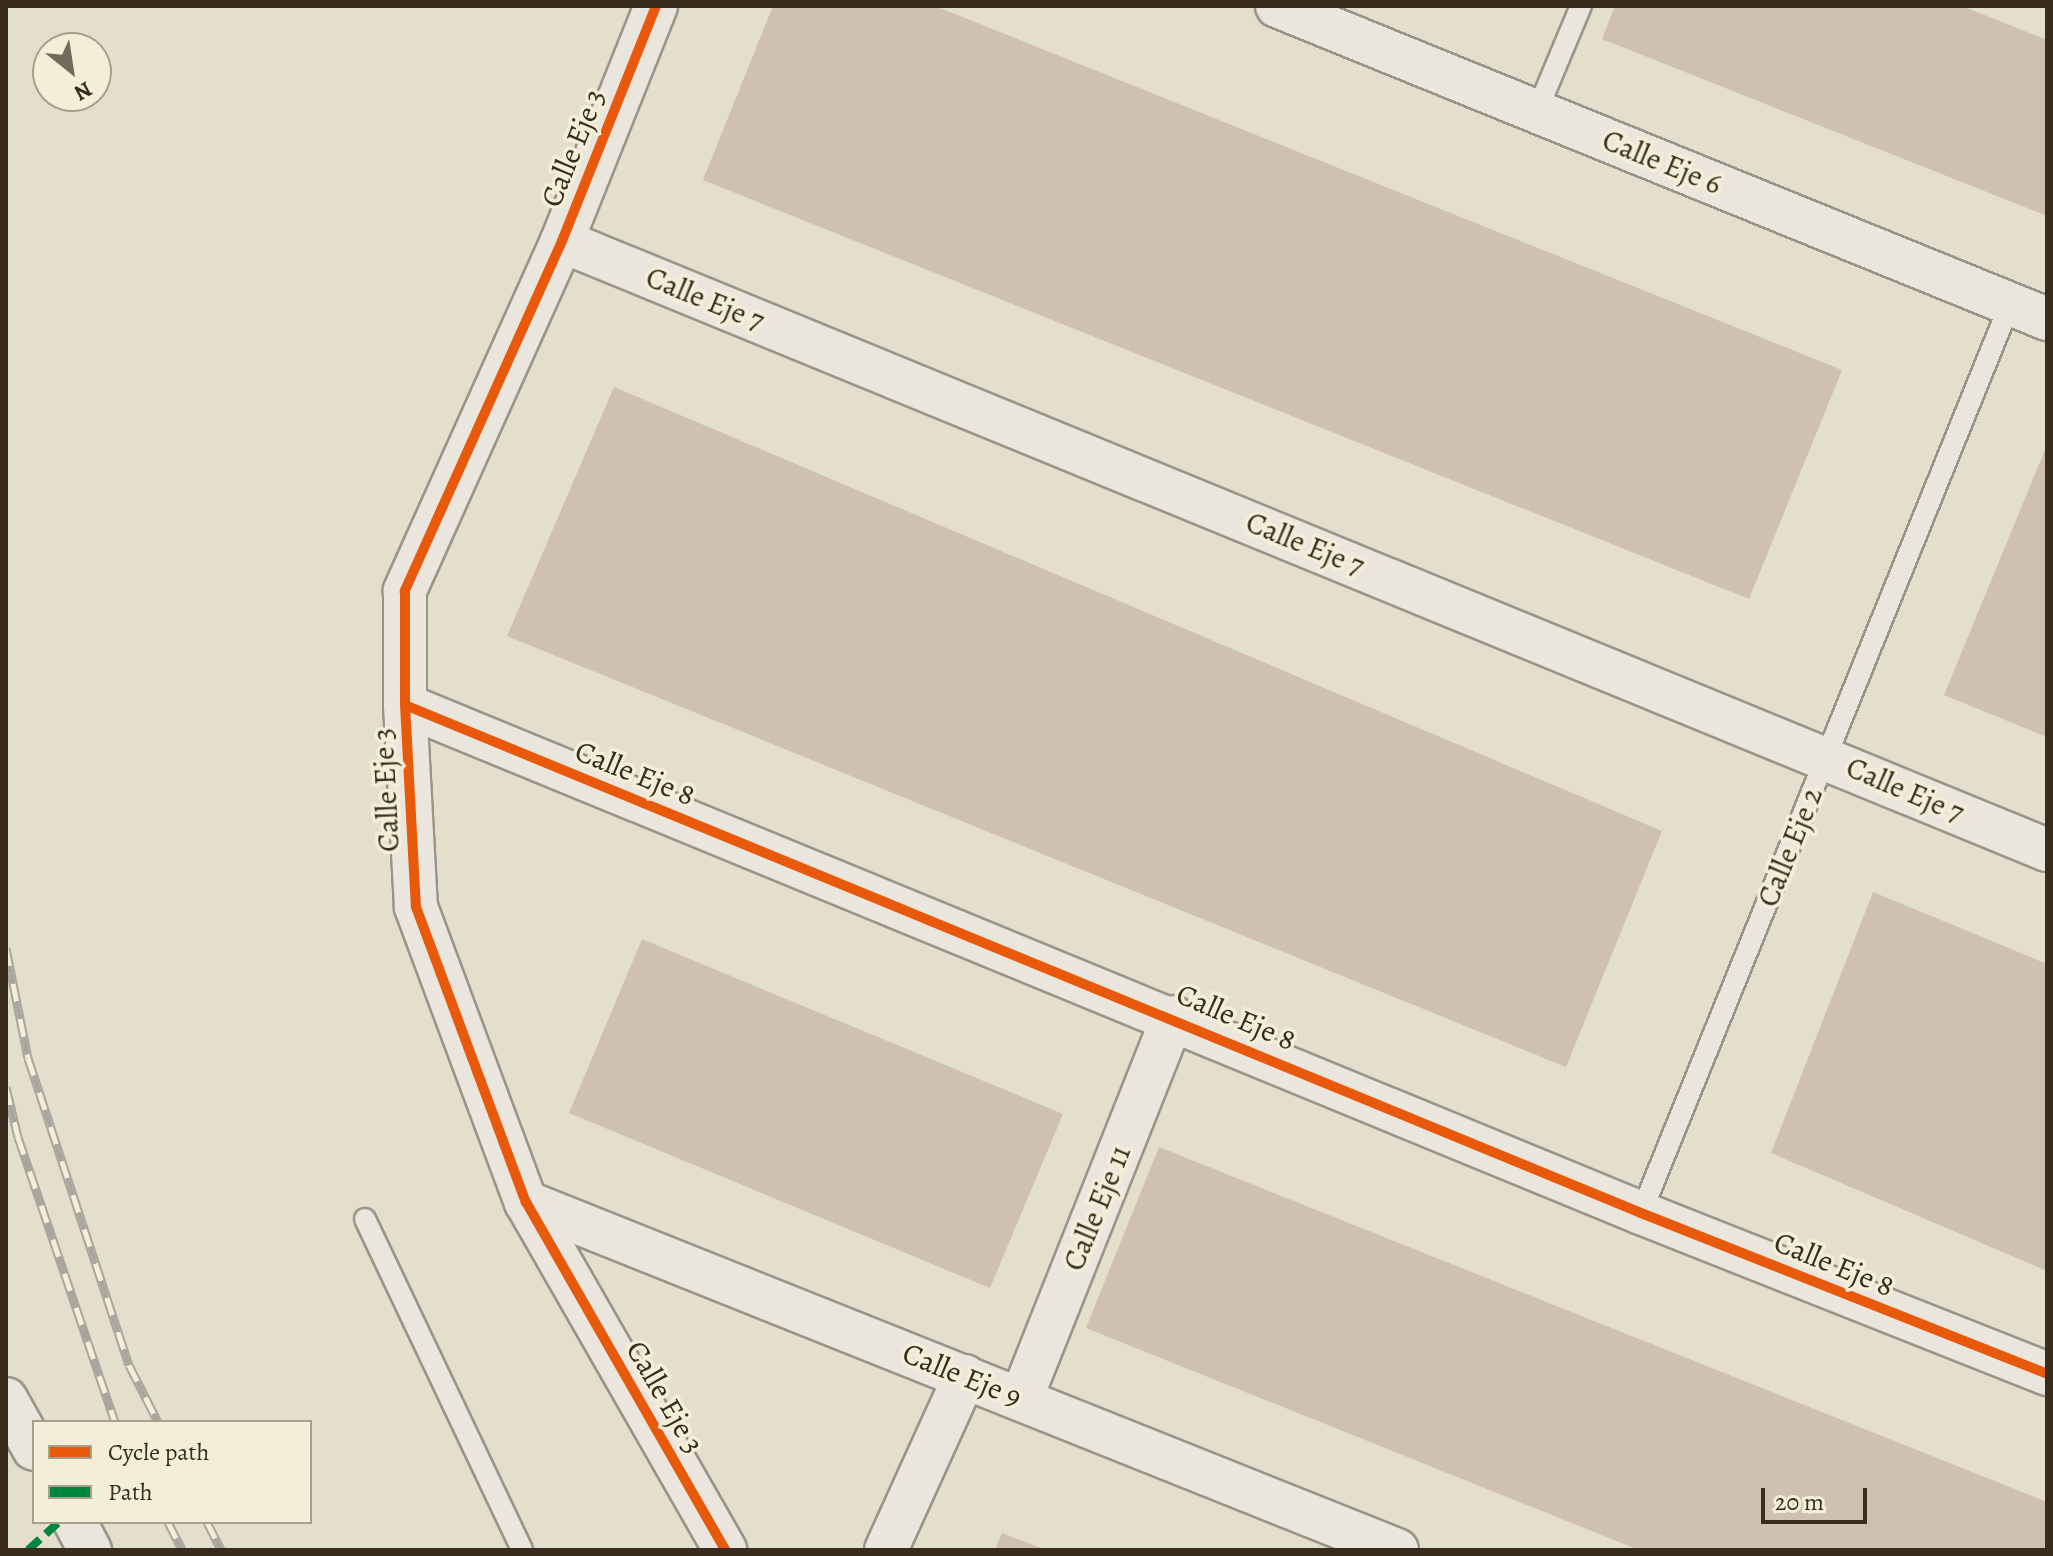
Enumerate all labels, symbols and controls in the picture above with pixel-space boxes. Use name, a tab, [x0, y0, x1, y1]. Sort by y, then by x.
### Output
north arrow	[32, 32, 112, 112]
text: N	[69, 74, 97, 108]
street label: Calle Eje 3	[533, 84, 613, 212]
street label: Calle Eje 6	[1597, 122, 1727, 202]
street label: Calle Eje 7	[641, 259, 769, 339]
street label: Calle Eje 7	[1241, 504, 1369, 584]
street label: Calle Eje 3	[365, 727, 407, 853]
street label: Calle Eje 8	[570, 733, 700, 813]
street label: Calle Eje 7	[1841, 749, 1969, 831]
street label: Calle Eje 2	[1750, 782, 1830, 912]
street label: Calle Eje 8	[1171, 976, 1301, 1058]
street label: Calle Eje 11	[1056, 1140, 1138, 1276]
street label: Calle Eje 8	[1769, 1224, 1899, 1304]
street label: Calle Eje 3	[618, 1334, 712, 1460]
street label: Calle Eje 9	[897, 1335, 1027, 1415]
legend	[32, 1420, 312, 1524]
text: Cycle path	[108, 1436, 209, 1468]
scale bar	[1765, 1472, 1871, 1522]
text: Path	[108, 1476, 153, 1508]
text: 20 m	[1775, 1486, 1824, 1518]

